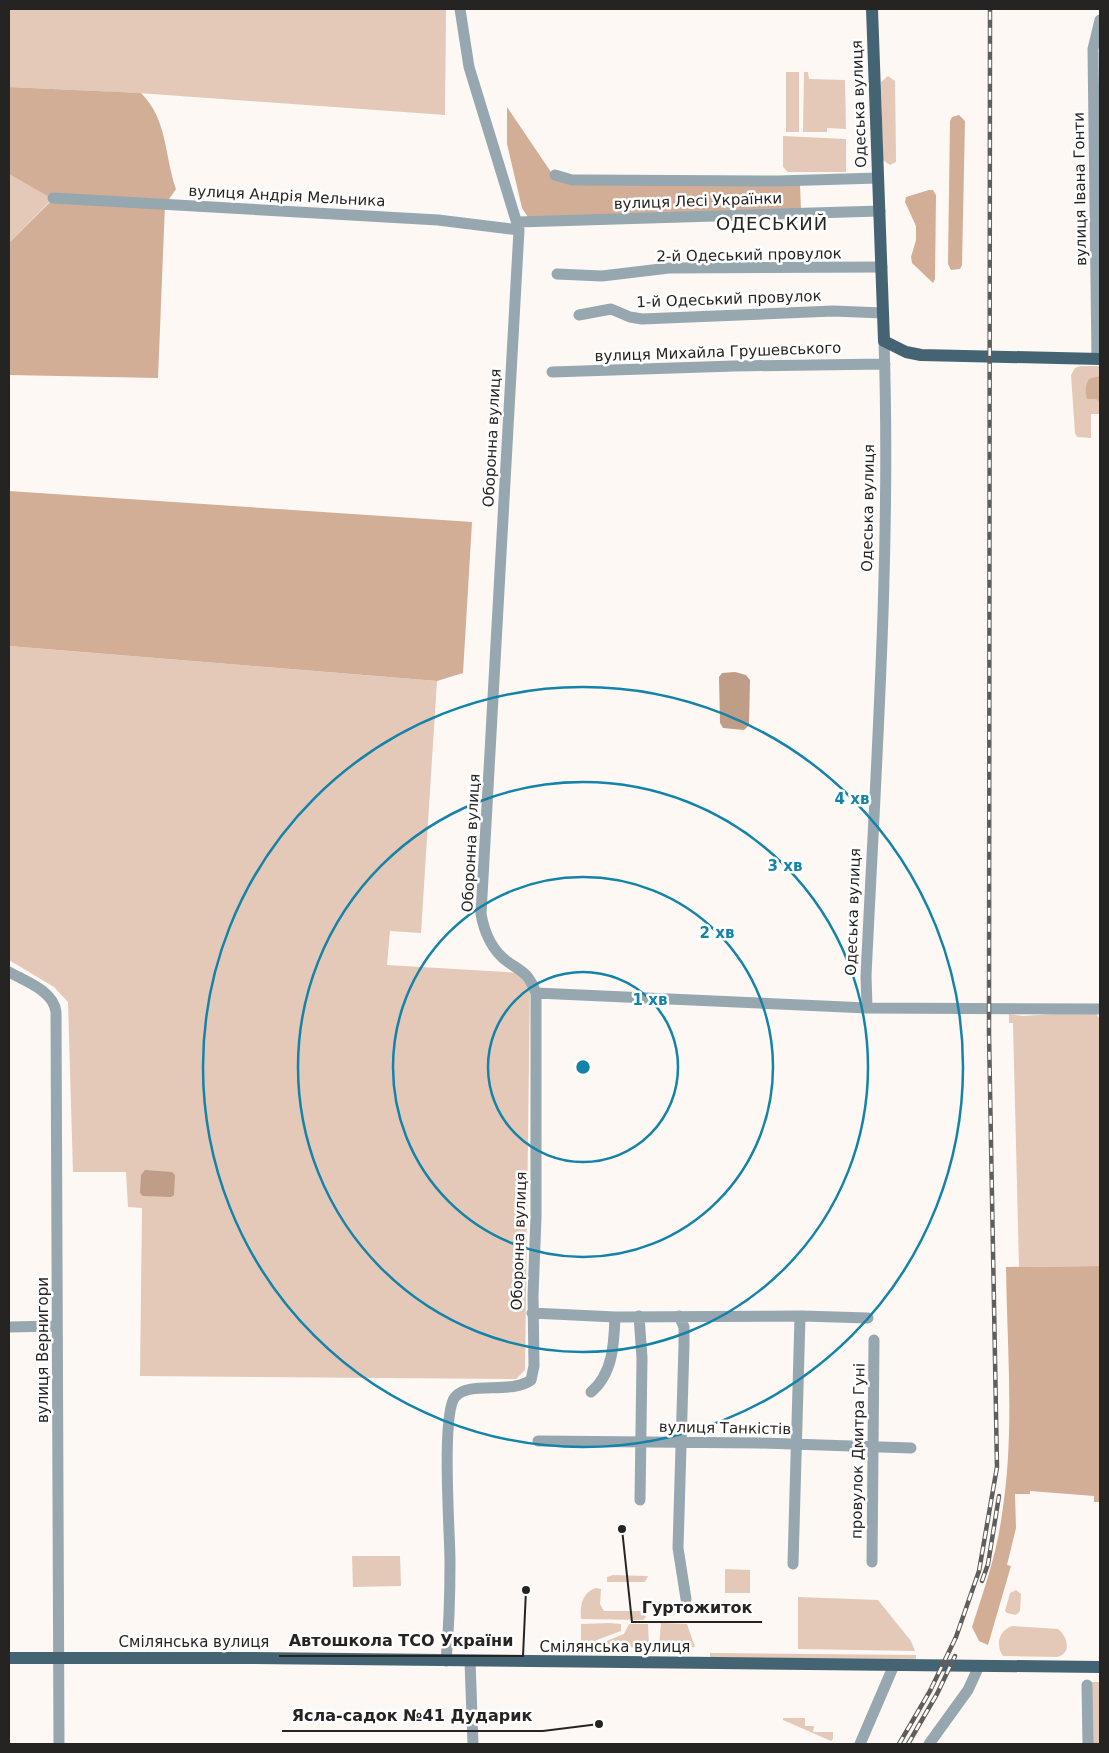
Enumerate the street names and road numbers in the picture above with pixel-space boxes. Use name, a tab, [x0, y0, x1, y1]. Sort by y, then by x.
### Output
street label: Одеська вулиця	[848, 40, 870, 168]
street label: вулиця Івана Гонти	[1070, 112, 1090, 266]
street label: вулиця Андрія Мельника	[188, 182, 386, 210]
street label: вулиця Лесі Українки	[614, 189, 782, 213]
street label: 2-й Одеський провулок	[656, 244, 842, 266]
street label: 1-й Одеський провулок	[636, 287, 822, 311]
street label: вулиця Михайла Грушевського	[594, 339, 842, 365]
street label: Оборонна вулиця	[479, 368, 505, 508]
street label: Одеська вулиця	[858, 444, 878, 572]
street label: Оборонна вулиця	[458, 773, 484, 913]
street label: Одеська вулиця	[842, 848, 864, 976]
street label: Оборонна вулиця	[508, 1171, 530, 1311]
street label: вулиця Вернигори	[34, 1277, 52, 1423]
street label: провулок Дмитра Гуні	[847, 1363, 869, 1539]
street label: вулиця Танкістів	[659, 1418, 791, 1438]
street label: Смілянська вулиця	[119, 1633, 269, 1651]
street label: Смілянська вулиця	[540, 1638, 690, 1656]

